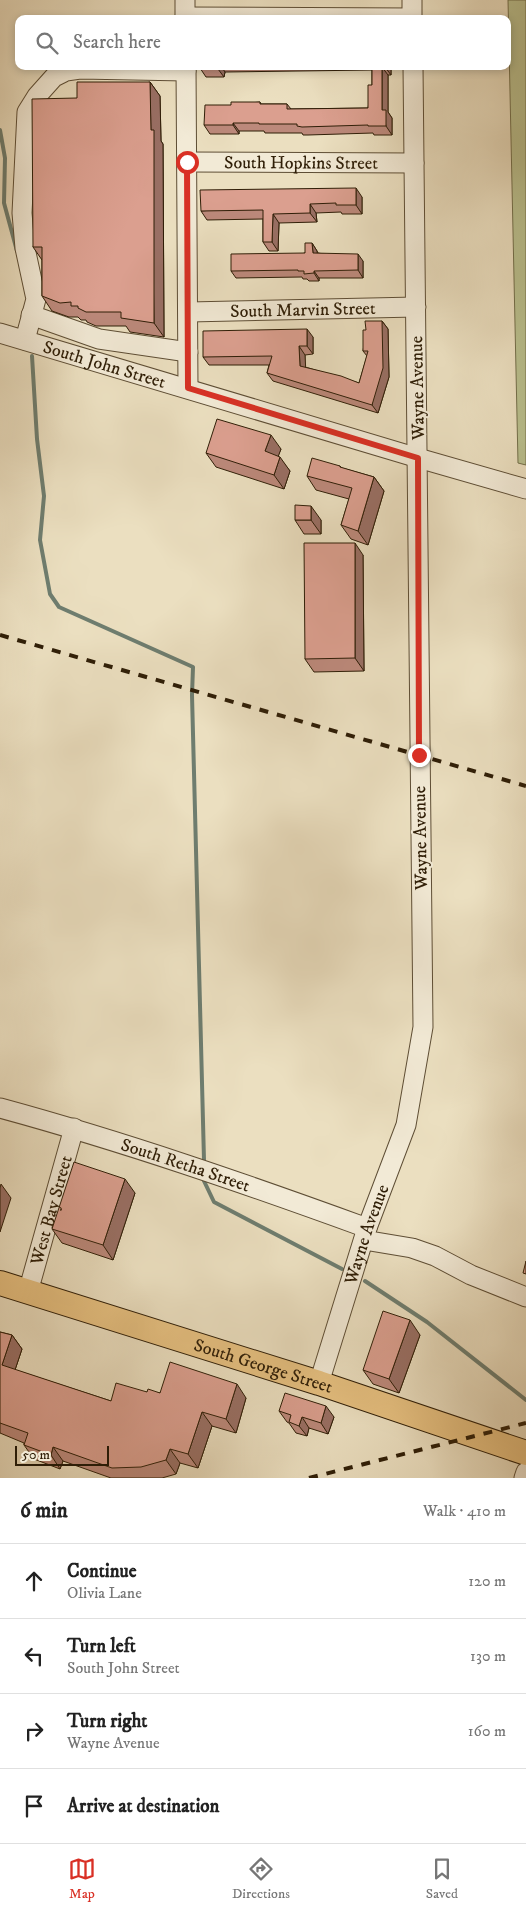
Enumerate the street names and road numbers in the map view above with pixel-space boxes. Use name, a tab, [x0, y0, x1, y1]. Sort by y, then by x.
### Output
street label: South Hopkins Street	[224, 152, 378, 175]
street label: South Marvin Street	[230, 298, 376, 323]
street label: South John Street	[40, 336, 168, 394]
street label: Wayne Avenue	[406, 336, 430, 441]
street label: Wayne Avenue	[409, 786, 433, 891]
street label: South Retha Street	[118, 1134, 253, 1198]
street label: West Bay Street	[26, 1153, 78, 1269]
street label: Wayne Avenue	[340, 1182, 394, 1288]
street label: South George Street	[191, 1334, 335, 1399]

